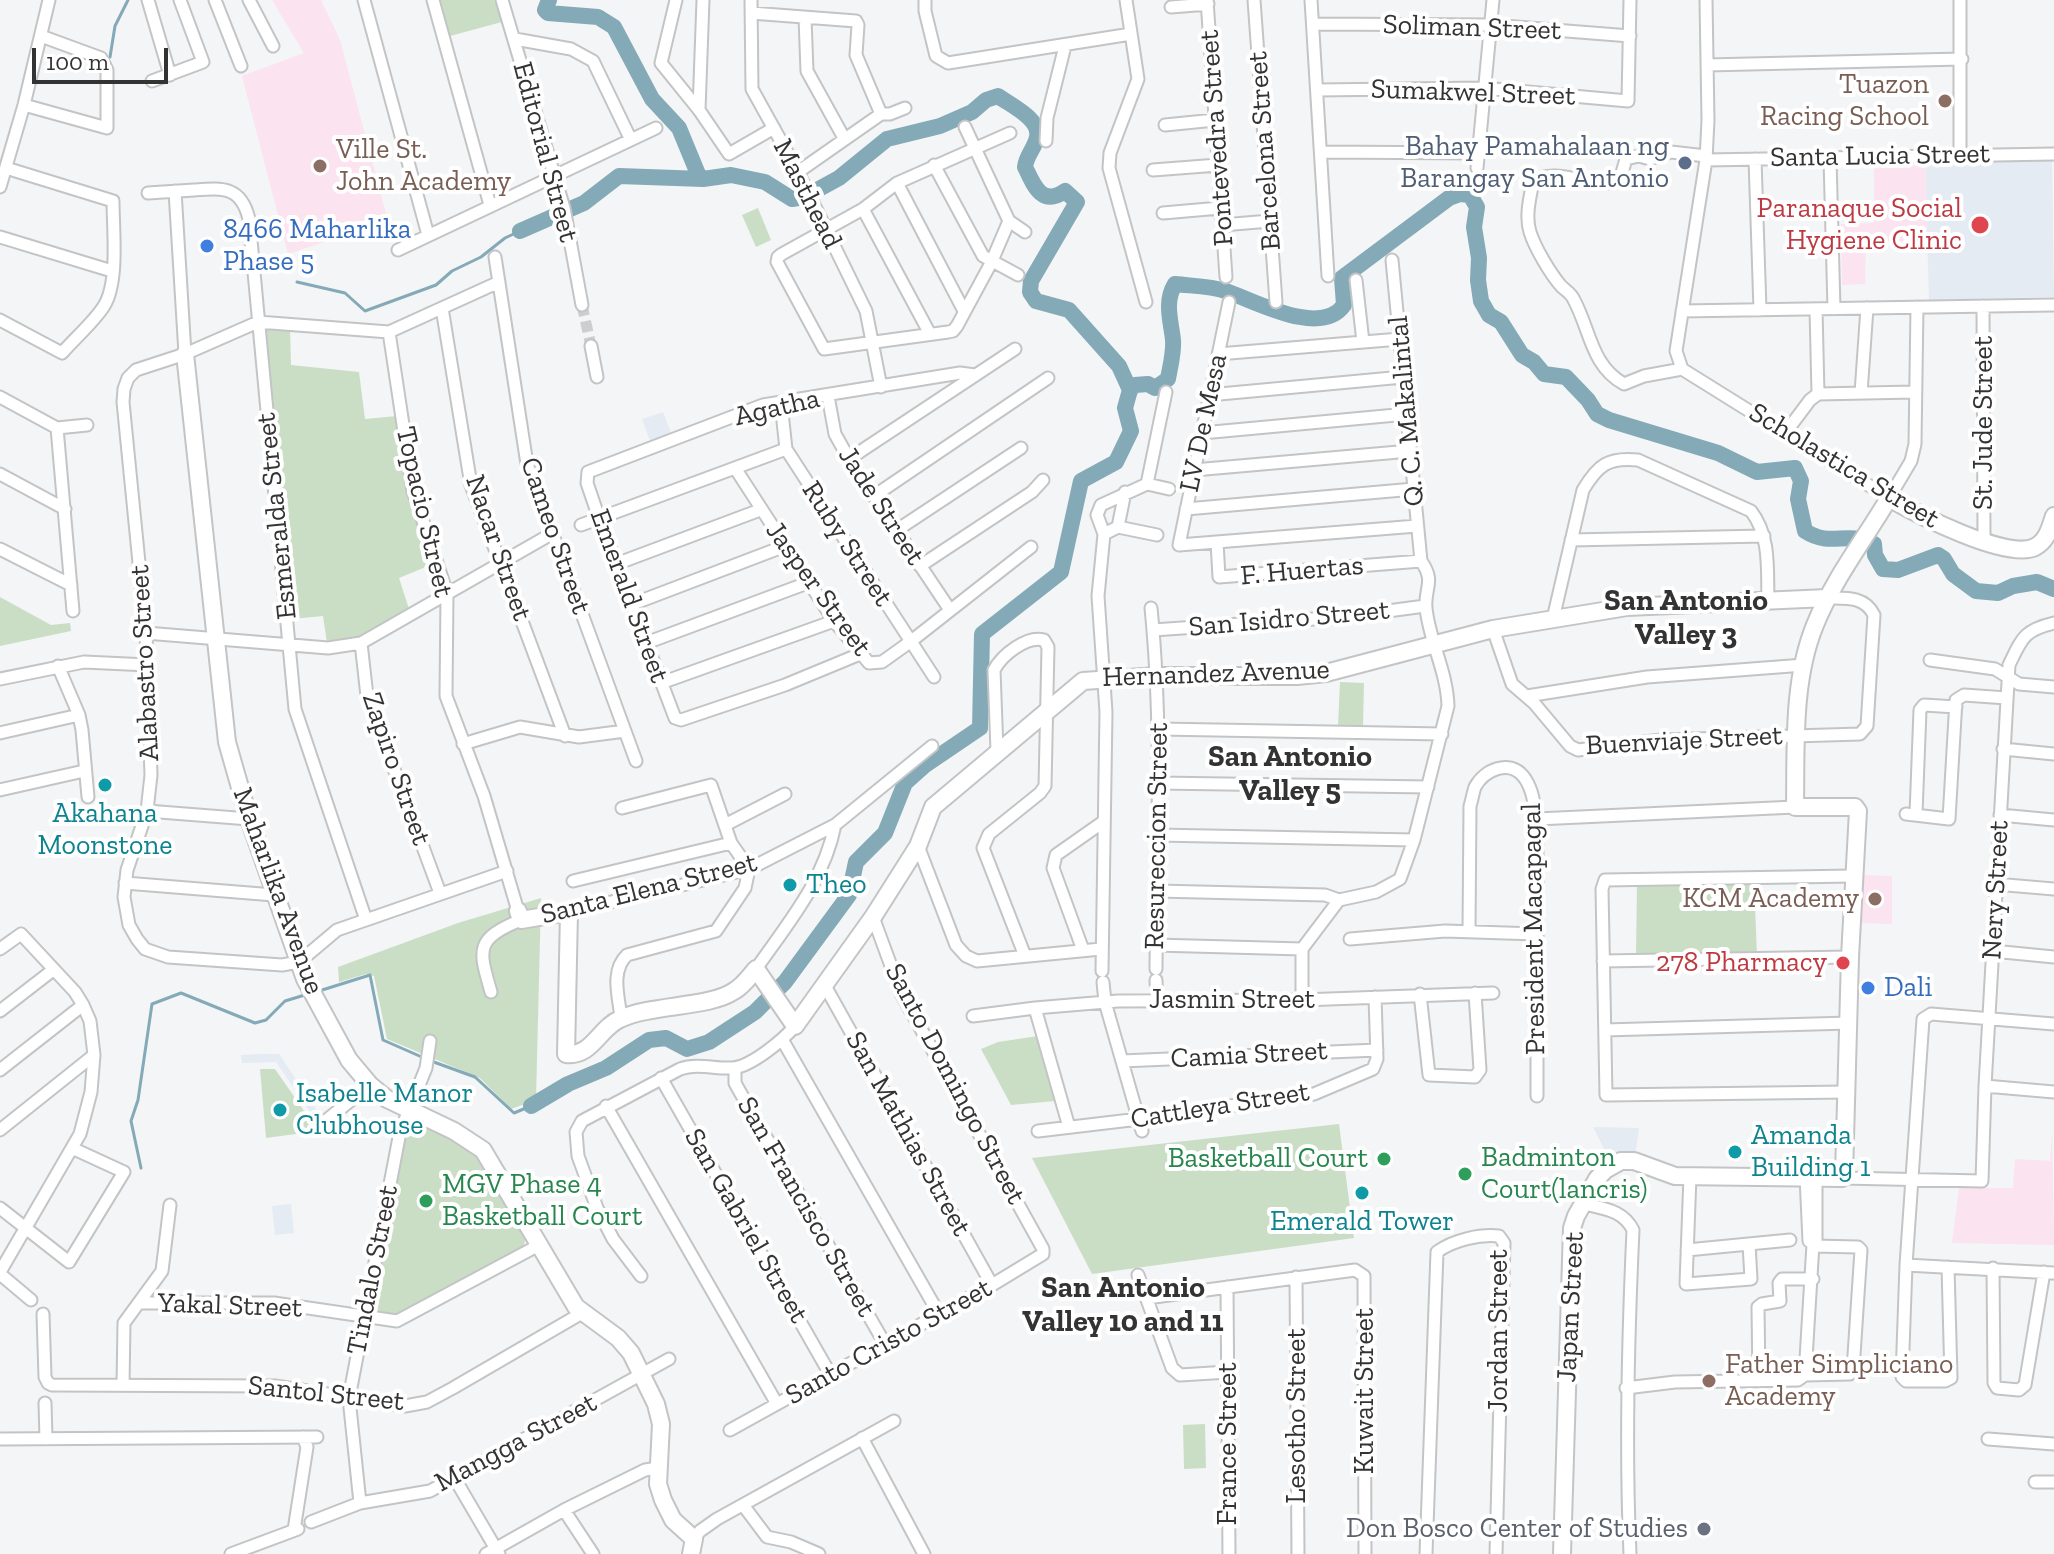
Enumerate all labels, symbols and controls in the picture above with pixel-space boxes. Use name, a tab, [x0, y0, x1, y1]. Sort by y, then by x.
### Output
street label: Soliman Street	[1382, 8, 1562, 48]
street label: Pontevedra Street	[1193, 29, 1241, 247]
scale bar	[36, 32, 172, 82]
text: 100 m	[46, 47, 109, 76]
street label: Barcelona Street	[1241, 50, 1289, 252]
street label: Editorial Street	[505, 58, 585, 246]
place label: Tuazon Racing School	[1760, 68, 1929, 134]
street label: Sumakwel Street	[1370, 73, 1576, 113]
marker: Tuazon Racing School	[1936, 92, 1954, 110]
place label: Bahay Pamahalaan ng Barangay San Antonio	[1400, 130, 1669, 196]
place label: Ville St. John Academy	[336, 133, 511, 199]
street label: Masthead	[765, 134, 849, 254]
street label: Santa Lucia Street	[1770, 137, 1990, 175]
marker: Bahay Pamahalaan ng Barangay San Antonio	[1676, 154, 1694, 172]
marker: Ville St. John Academy	[311, 157, 329, 175]
place label: Paranaque Social Hygiene Clinic	[1757, 192, 1962, 258]
place label: 8466 Maharlika Phase 5	[223, 213, 411, 279]
marker: Paranaque Social Hygiene Clinic	[1969, 214, 1991, 236]
marker: 8466 Maharlika Phase 5	[198, 237, 216, 255]
street label: Q. C. Makalintal	[1382, 314, 1432, 508]
street label: St. Jude Street	[1967, 336, 2001, 510]
street label: LV De Mesa	[1173, 351, 1235, 495]
street label: Agatha	[731, 382, 823, 434]
street label: Scholastica Street	[1743, 396, 1945, 536]
street label: Esmeralda Street	[249, 411, 305, 621]
street label: Topacio Street	[388, 423, 460, 601]
street label: Jade Street	[830, 441, 932, 571]
street label: Cameo Street	[513, 453, 597, 619]
street label: Nacar Street	[457, 471, 539, 625]
street label: Ruby Street	[794, 475, 900, 613]
street label: Emerald Street	[582, 505, 676, 687]
street label: Jasper Street	[758, 515, 878, 663]
street label: F. Huertas	[1239, 549, 1365, 593]
street label: Alabastro Street	[123, 564, 167, 762]
district label: San Antonio Valley 3	[1604, 583, 1768, 654]
street label: San Isidro Street	[1187, 593, 1391, 645]
street label: Hernandez Avenue	[1102, 653, 1330, 695]
street label: Zapiro Street	[354, 688, 438, 850]
street label: Buenviaje Street	[1585, 719, 1783, 763]
street label: Resureccion Street	[1138, 722, 1176, 950]
district label: San Antonio Valley 5	[1208, 739, 1372, 810]
marker: Akahana Moonstone	[96, 776, 114, 794]
street label: Maharlika Avenue	[225, 783, 331, 999]
place label: Akahana Moonstone	[37, 797, 173, 863]
street label: President Macapagal	[1515, 803, 1553, 1055]
street label: Nery Street	[1976, 820, 2016, 960]
street label: Santa Elena Street	[537, 846, 761, 932]
place label: Theo	[806, 868, 867, 902]
marker: Theo	[781, 876, 799, 894]
place label: KCM Academy	[1682, 882, 1859, 916]
marker: KCM Academy	[1866, 890, 1884, 908]
place label: 278 Pharmacy	[1656, 946, 1827, 980]
marker: 278 Pharmacy	[1834, 954, 1852, 972]
street label: Santo Domingo Street	[877, 958, 1033, 1210]
place label: Dali	[1884, 971, 1932, 1005]
marker: Dali	[1859, 979, 1877, 997]
street label: Jasmin Street	[1149, 983, 1315, 1017]
street label: San Mathias Street	[838, 1026, 978, 1242]
street label: Camia Street	[1170, 1034, 1328, 1076]
street label: Cattleya Street	[1128, 1075, 1312, 1137]
place label: Isabelle Manor Clubhouse	[296, 1077, 473, 1143]
street label: San Francisco Street	[729, 1091, 883, 1323]
marker: Isabelle Manor Clubhouse	[271, 1101, 289, 1119]
place label: Amanda Building 1	[1751, 1119, 1871, 1185]
street label: San Gabriel Street	[677, 1123, 815, 1329]
place label: Badminton Court(lancris)	[1481, 1141, 1647, 1207]
place label: Basketball Court	[1168, 1142, 1368, 1176]
marker: Amanda Building 1	[1726, 1143, 1744, 1161]
marker: Basketball Court	[1375, 1150, 1393, 1168]
marker: Badminton Court(lancris)	[1456, 1165, 1474, 1183]
place label: MGV Phase 4 Basketball Court	[442, 1168, 642, 1234]
street label: Tindalo Street	[340, 1182, 406, 1358]
marker: Emerald Tower	[1353, 1184, 1371, 1202]
marker: MGV Phase 4 Basketball Court	[417, 1192, 435, 1210]
place label: Emerald Tower	[1270, 1205, 1454, 1239]
street label: Japan Street	[1550, 1231, 1592, 1383]
street label: Jordan Street	[1482, 1249, 1516, 1413]
district label: San Antonio Valley 10 and 11	[1022, 1270, 1224, 1340]
street label: Santo Cristo Street	[780, 1271, 998, 1413]
street label: Yakal Street	[157, 1287, 303, 1325]
street label: Kuwait Street	[1348, 1308, 1382, 1474]
street label: Lesotho Street	[1280, 1328, 1314, 1504]
place label: Father Simpliciano Academy	[1725, 1348, 1953, 1414]
street label: France Street	[1211, 1362, 1245, 1526]
street label: Santol Street	[246, 1369, 406, 1419]
marker: Father Simpliciano Academy	[1700, 1372, 1718, 1390]
street label: Mangga Street	[429, 1386, 603, 1500]
place label: Don Bosco Center of Studies	[1346, 1512, 1688, 1546]
marker: Don Bosco Center of Studies	[1695, 1520, 1713, 1538]

